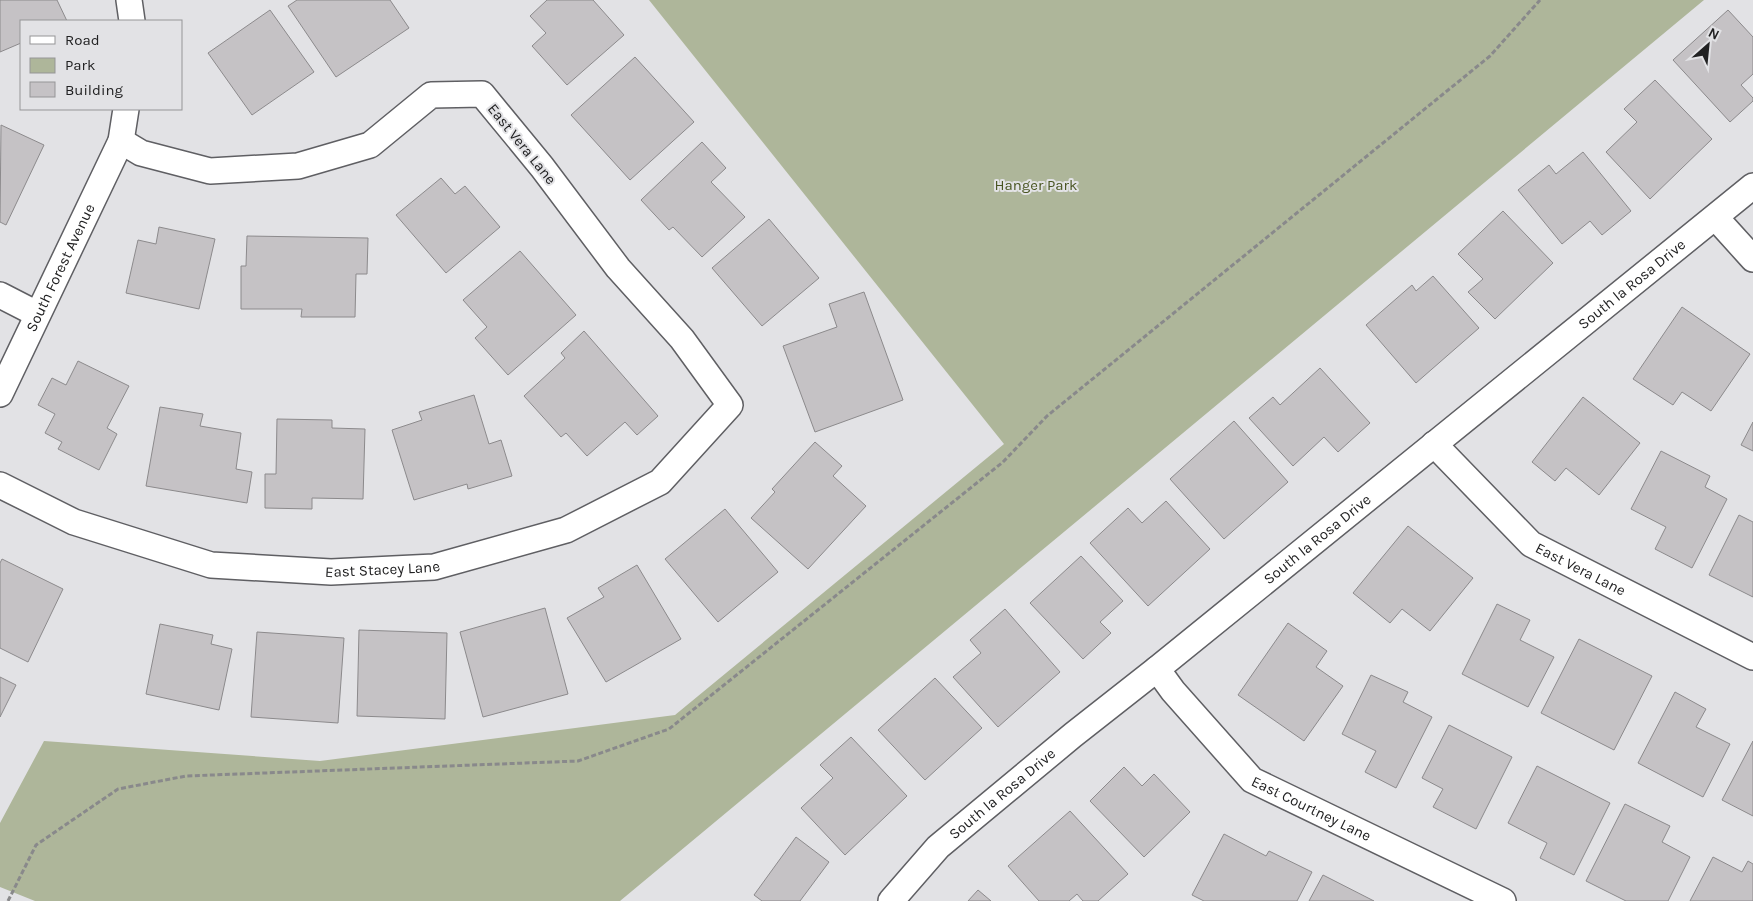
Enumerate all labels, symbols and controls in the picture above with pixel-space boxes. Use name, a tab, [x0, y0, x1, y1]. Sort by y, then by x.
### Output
legend	[20, 20, 182, 110]
north arrow	[1683, 20, 1733, 70]
text: N	[1705, 24, 1722, 44]
text: Road	[65, 31, 100, 49]
text: Park	[65, 56, 95, 74]
text: Building	[65, 81, 123, 99]
street label: East Vera Lane	[484, 100, 560, 188]
park label: Hanger Park	[995, 176, 1077, 194]
street label: South Forest Avenue	[22, 201, 99, 335]
street label: South la Rosa Drive	[1575, 235, 1689, 333]
street label: South la Rosa Drive	[1260, 490, 1374, 588]
street label: East Vera Lane	[1533, 539, 1629, 600]
street label: East Stacey Lane	[325, 557, 442, 581]
street label: South la Rosa Drive	[945, 744, 1059, 843]
street label: East Courtney Lane	[1248, 772, 1374, 845]

